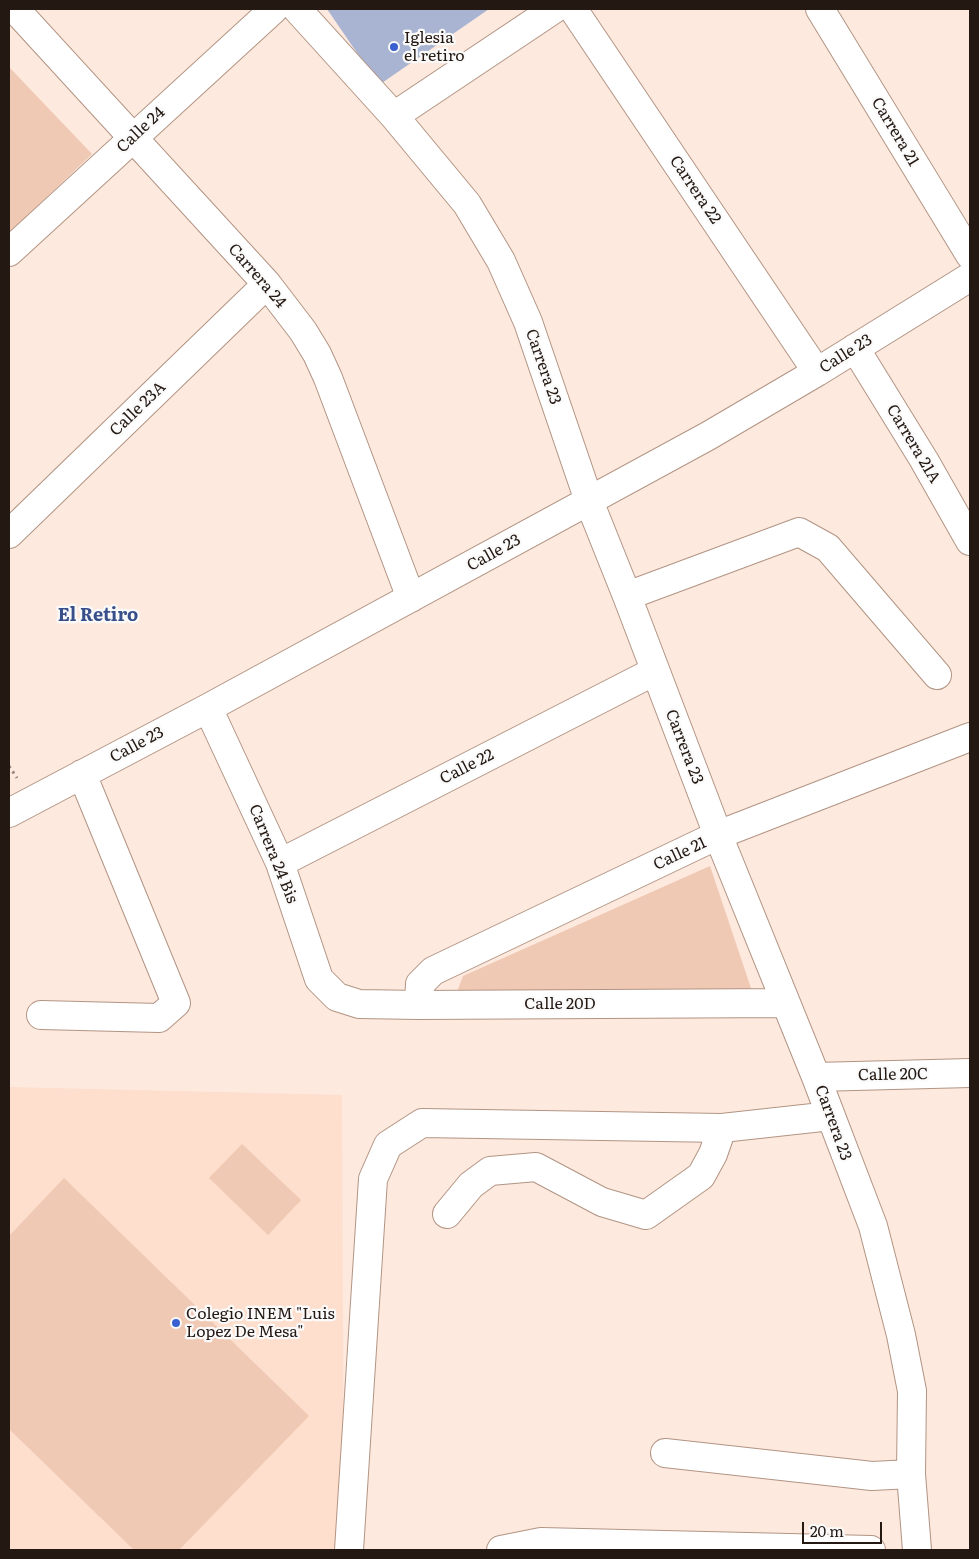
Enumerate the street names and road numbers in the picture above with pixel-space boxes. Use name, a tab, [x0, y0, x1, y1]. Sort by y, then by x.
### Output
street label: Carrera 21	[867, 94, 923, 170]
street label: Calle 24	[113, 103, 169, 157]
street label: Carrera 22	[665, 152, 725, 228]
street label: Carrera 24	[224, 240, 290, 312]
street label: Carrera 23	[521, 327, 565, 407]
street label: Calle 23	[816, 330, 876, 378]
street label: Calle 23A	[106, 378, 170, 440]
street label: Carrera 21A	[882, 401, 944, 487]
street label: Calle 23	[464, 530, 524, 576]
street label: Carrera 23	[661, 707, 707, 787]
street label: Calle 23	[107, 723, 167, 767]
street label: Calle 22	[437, 745, 497, 789]
street label: Carrera 24 Bis	[244, 802, 302, 906]
street label: Calle 21	[650, 833, 710, 875]
street label: Calle 20D	[524, 994, 596, 1014]
street label: Calle 20C	[858, 1065, 928, 1085]
street label: Carrera 23	[811, 1083, 855, 1163]

